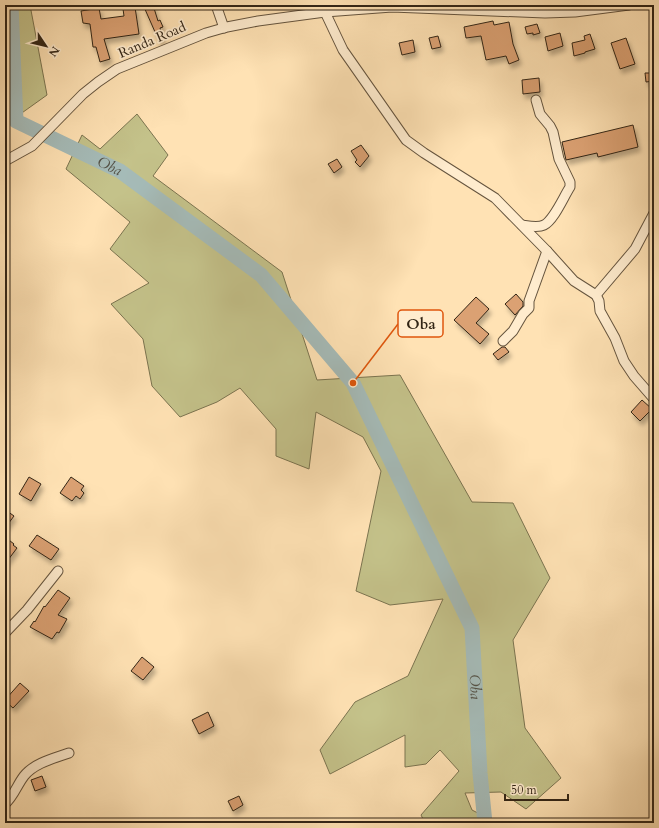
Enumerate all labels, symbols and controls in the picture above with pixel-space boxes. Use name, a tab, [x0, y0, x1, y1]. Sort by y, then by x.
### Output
street label: Randa Road	[115, 17, 189, 63]
north arrow	[26, 26, 66, 66]
text: N	[45, 43, 63, 60]
water label: Oba	[94, 152, 126, 181]
callout: Oba	[398, 310, 443, 337]
text: Oba	[406, 314, 436, 334]
water label: Oba	[465, 674, 486, 700]
scale bar	[505, 776, 568, 802]
text: 50 m	[511, 782, 538, 798]

